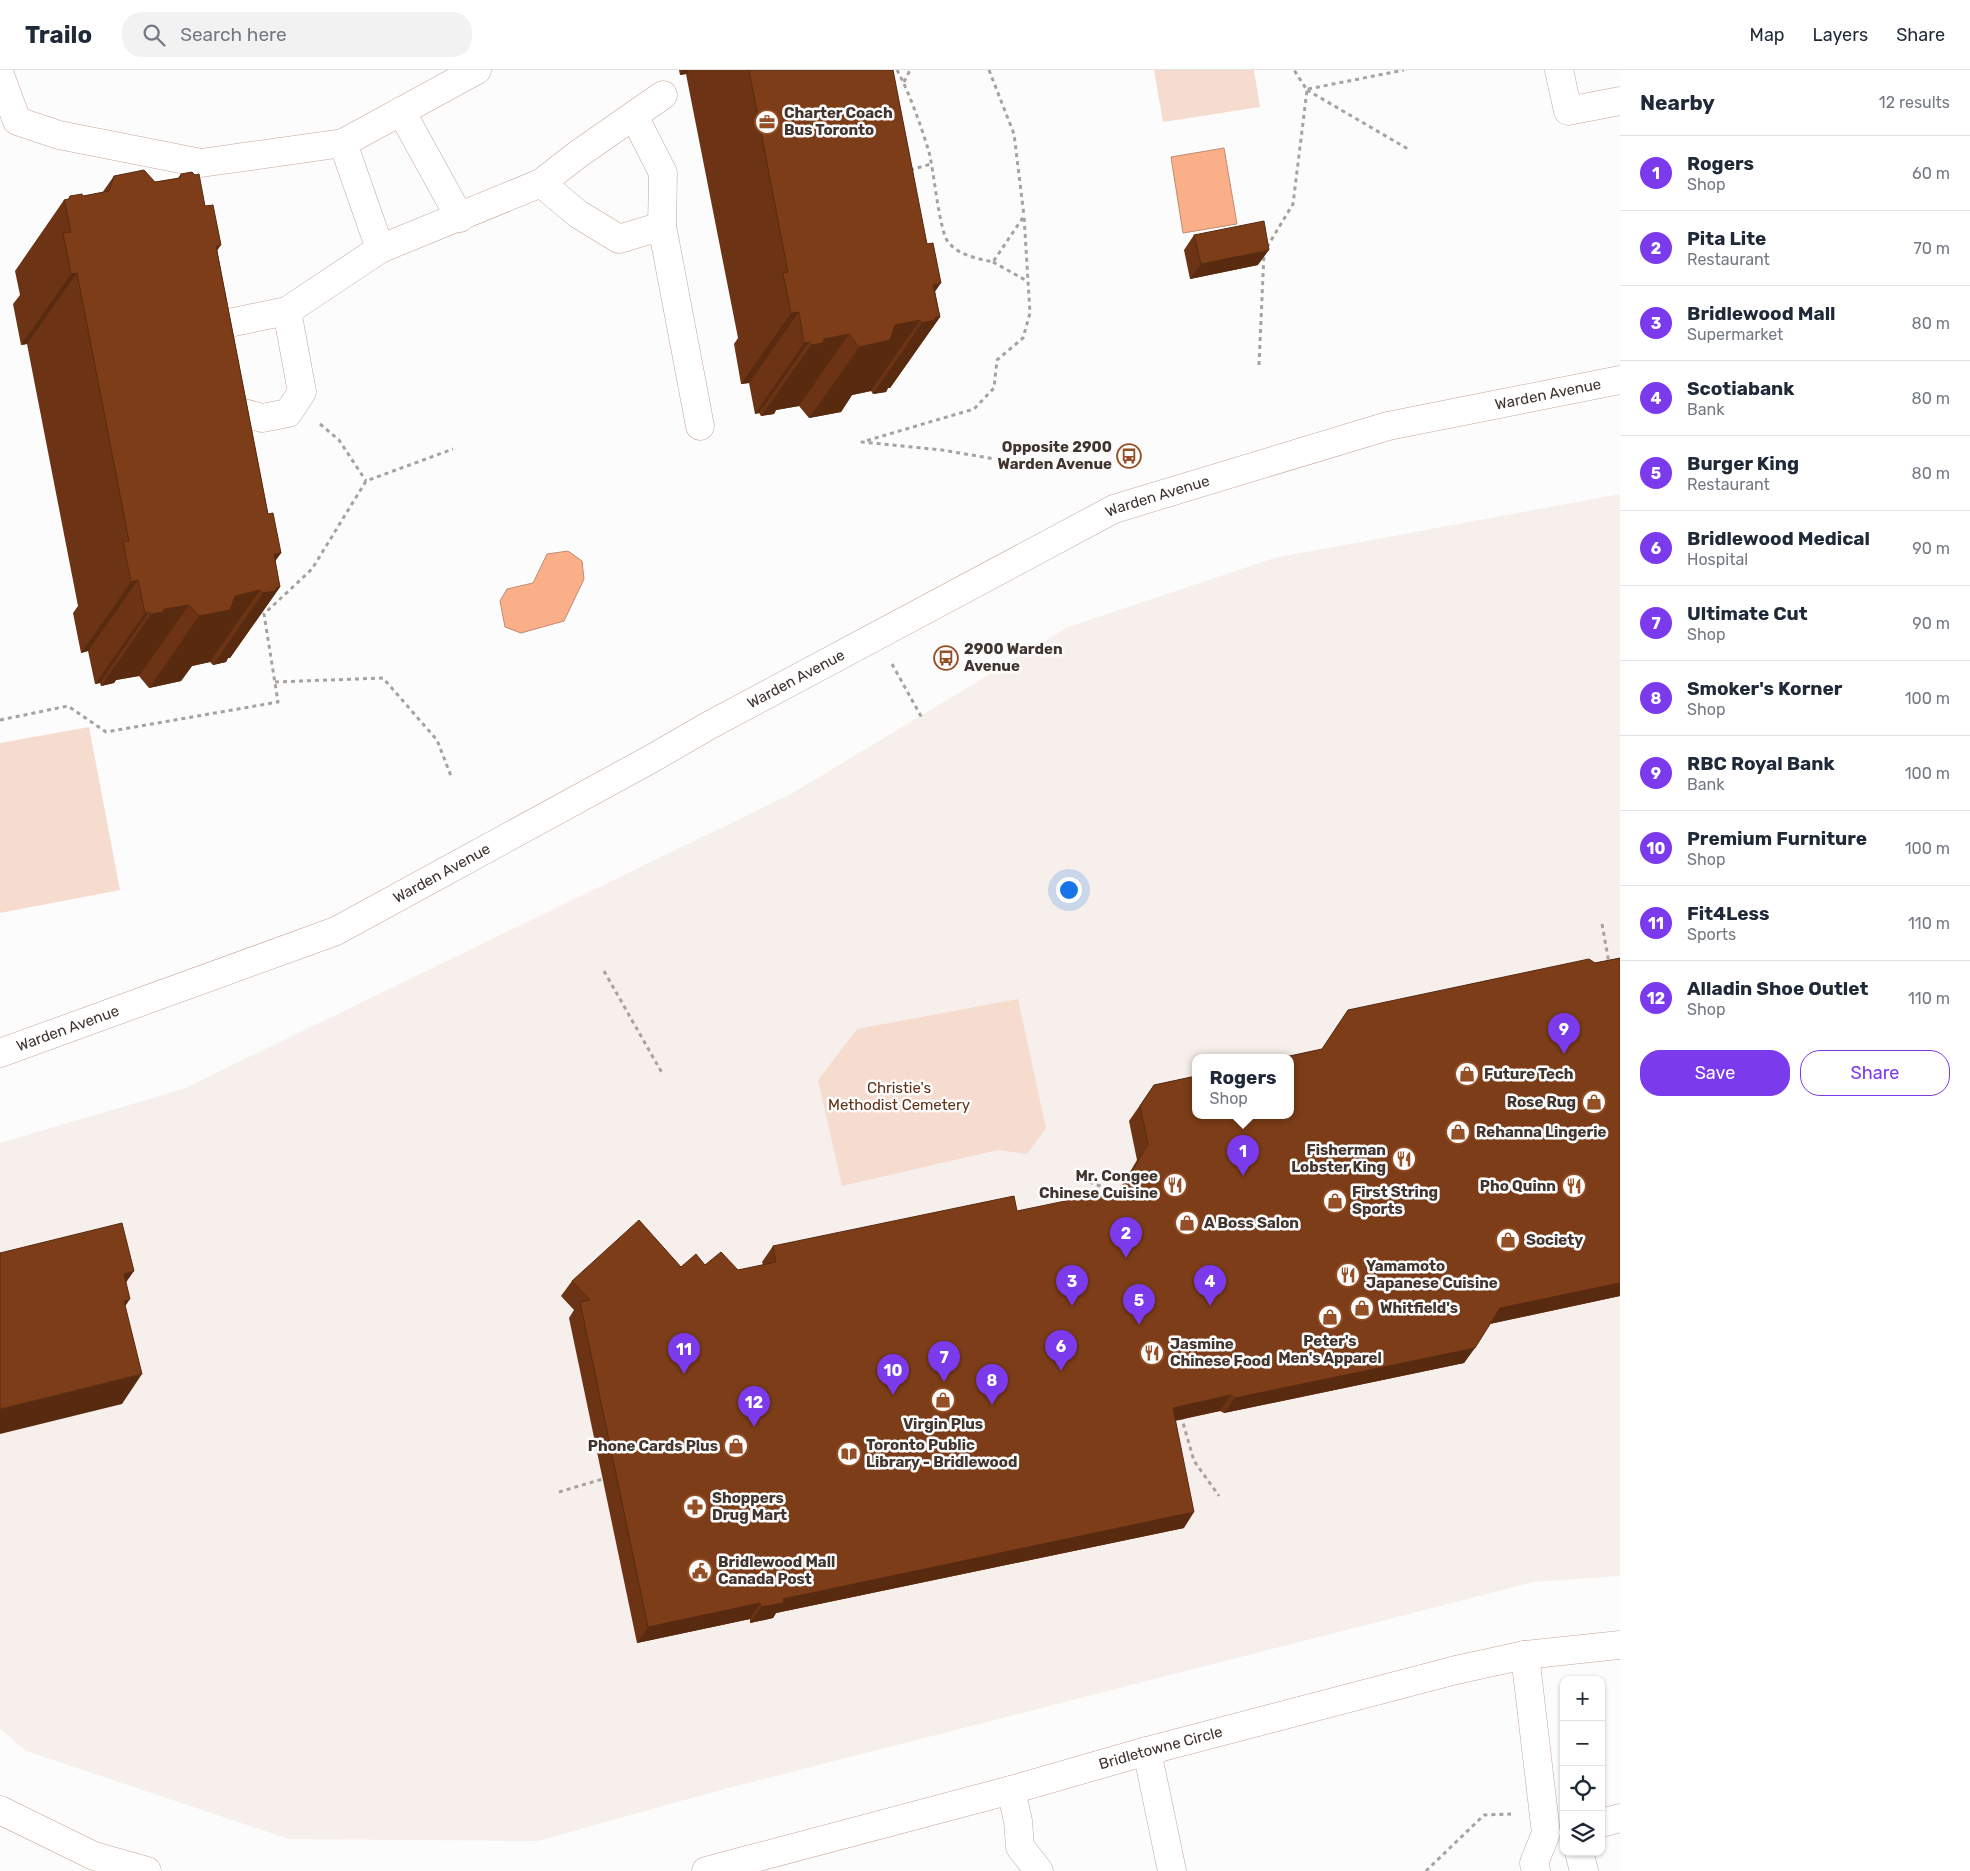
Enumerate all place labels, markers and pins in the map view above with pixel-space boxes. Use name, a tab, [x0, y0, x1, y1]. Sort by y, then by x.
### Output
place label: Charter Coach Bus Toronto	[784, 104, 893, 139]
office icon: Charter Coach Bus Toronto	[754, 109, 780, 135]
place label: Opposite 2900 Warden Avenue	[998, 438, 1112, 473]
bus stop icon: Opposite 2900 Warden Avenue	[1116, 443, 1142, 469]
place label: 2900 Warden Avenue	[964, 640, 1063, 675]
bus stop icon: 2900 Warden Avenue	[933, 645, 959, 671]
pin: 9	[1548, 1013, 1580, 1054]
shop icon: Future Tech	[1454, 1061, 1480, 1087]
place label: Future Tech	[1484, 1065, 1574, 1083]
shop icon: Rose Rug	[1581, 1089, 1607, 1115]
place label: Rose Rug	[1507, 1093, 1576, 1111]
shop icon: Rehanna Lingerie	[1445, 1119, 1471, 1145]
place label: Rehanna Lingerie	[1476, 1123, 1607, 1141]
pin: 1	[1227, 1135, 1259, 1176]
place label: Fisherman Lobster King	[1291, 1141, 1386, 1176]
restaurant icon: Fisherman Lobster King	[1391, 1146, 1417, 1172]
place label: Mr. Congee Chinese Cuisine	[1039, 1167, 1158, 1202]
restaurant icon: Mr. Congee Chinese Cuisine	[1162, 1172, 1188, 1198]
restaurant icon: Pho Quinn	[1561, 1173, 1587, 1199]
place label: Pho Quinn	[1480, 1177, 1556, 1195]
place label: First String Sports	[1352, 1183, 1438, 1218]
shop icon: First String Sports	[1322, 1188, 1348, 1214]
shop icon: A Boss Salon	[1174, 1210, 1200, 1236]
place label: A Boss Salon	[1204, 1214, 1299, 1232]
pin: 2	[1110, 1217, 1142, 1258]
shop icon: Society	[1495, 1227, 1521, 1253]
place label: Society	[1526, 1231, 1583, 1249]
place label: Yamamoto Japanese Cuisine	[1366, 1257, 1498, 1292]
restaurant icon: Yamamoto Japanese Cuisine	[1335, 1262, 1361, 1288]
pin: 3	[1056, 1265, 1088, 1306]
pin: 4	[1194, 1265, 1226, 1306]
pin: 5	[1123, 1284, 1155, 1325]
shop icon: Whitfield's	[1349, 1295, 1375, 1321]
place label: Whitfield's	[1380, 1299, 1458, 1317]
shop icon: Peter's Men's Apparel	[1317, 1304, 1343, 1330]
pin: 6	[1045, 1330, 1077, 1371]
place label: Peter's Men's Apparel	[1278, 1332, 1382, 1367]
pin: 11	[668, 1333, 700, 1374]
place label: Jasmine Chinese Food	[1170, 1335, 1270, 1370]
restaurant icon: Jasmine Chinese Food	[1139, 1340, 1165, 1366]
pin: 7	[928, 1341, 960, 1382]
pin: 10	[877, 1354, 909, 1395]
pin: 8	[976, 1364, 1008, 1405]
pin: 12	[738, 1386, 770, 1427]
shop icon: Virgin Plus	[930, 1387, 956, 1413]
place label: Virgin Plus	[903, 1415, 983, 1433]
shop icon: Phone Cards Plus	[723, 1433, 749, 1459]
place label: Toronto Public Library - Bridlewood	[866, 1436, 1017, 1471]
place label: Phone Cards Plus	[588, 1437, 718, 1455]
library icon: Toronto Public Library - Bridlewood	[836, 1441, 862, 1467]
place label: Shoppers Drug Mart	[712, 1489, 787, 1524]
pharmacy icon: Shoppers Drug Mart	[682, 1494, 708, 1520]
place label: Bridlewood Mall Canada Post	[718, 1553, 835, 1588]
public building icon: Bridlewood Mall Canada Post	[687, 1558, 713, 1584]

